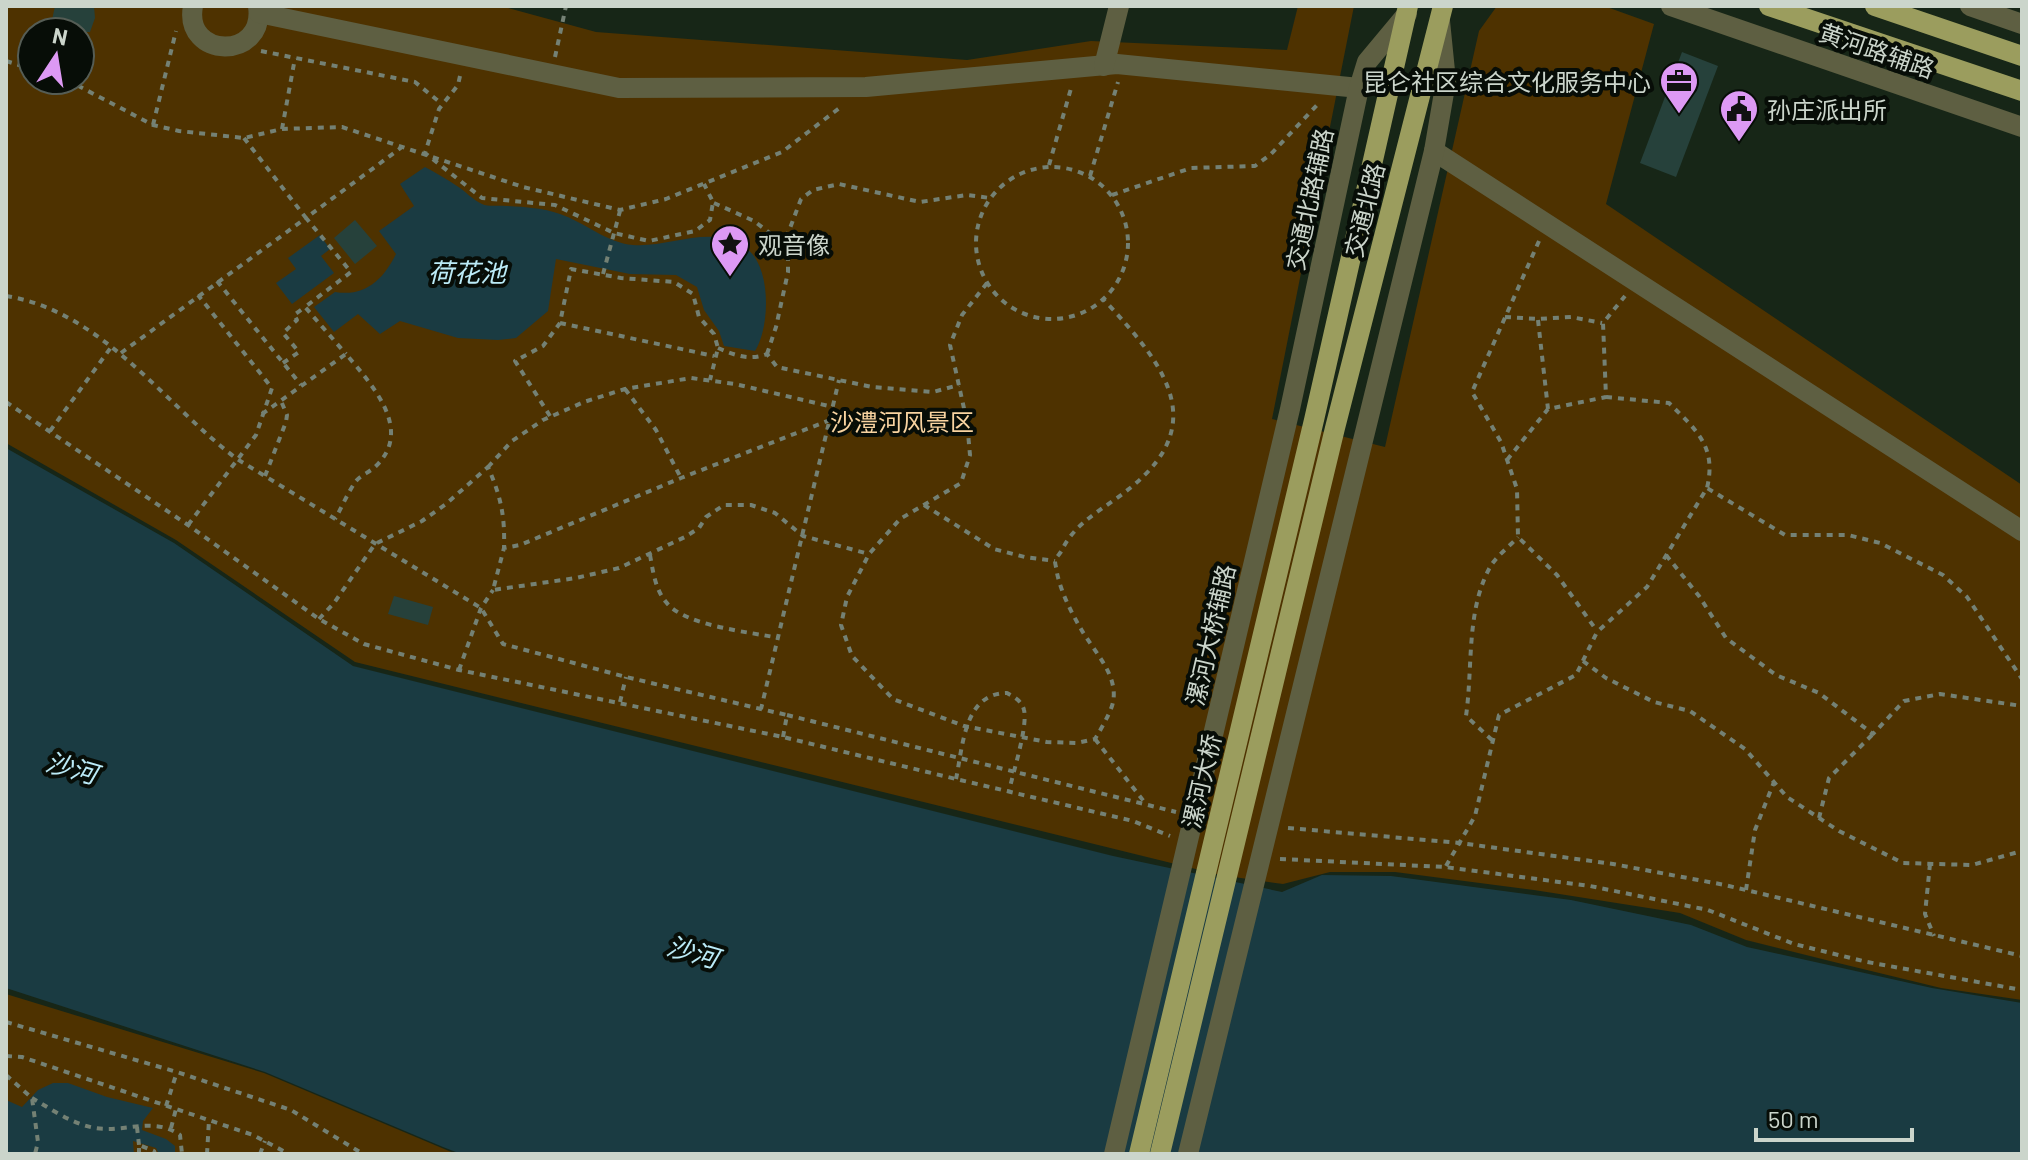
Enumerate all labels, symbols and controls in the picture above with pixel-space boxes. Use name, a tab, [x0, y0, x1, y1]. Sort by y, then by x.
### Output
north arrow	[16, 16, 96, 96]
street label: 黄河路辅路	[1816, 17, 1938, 83]
text: N	[51, 21, 70, 50]
office icon: 昆仑社区综合文化服务中心	[1658, 60, 1700, 115]
place label: 昆仑社区综合文化服务中心	[1363, 67, 1651, 96]
public building icon: 孙庄派出所	[1718, 88, 1760, 143]
place label: 孙庄派出所	[1767, 95, 1887, 124]
street label: 交通北路辅路	[1280, 126, 1338, 272]
street label: 交通北路	[1338, 160, 1390, 260]
place icon: 观音像	[709, 223, 751, 278]
place label: 观音像	[758, 230, 830, 259]
water label: 荷花池	[428, 256, 509, 287]
park label: 沙澧河风景区	[830, 407, 974, 436]
street label: 漯河大桥辅路	[1180, 562, 1240, 708]
street label: 漯河大桥	[1176, 731, 1226, 831]
water label: 沙河	[43, 745, 106, 790]
water label: 沙河	[664, 929, 727, 974]
scale bar	[1756, 1092, 1912, 1142]
text: 50 m	[1768, 1104, 1819, 1133]

